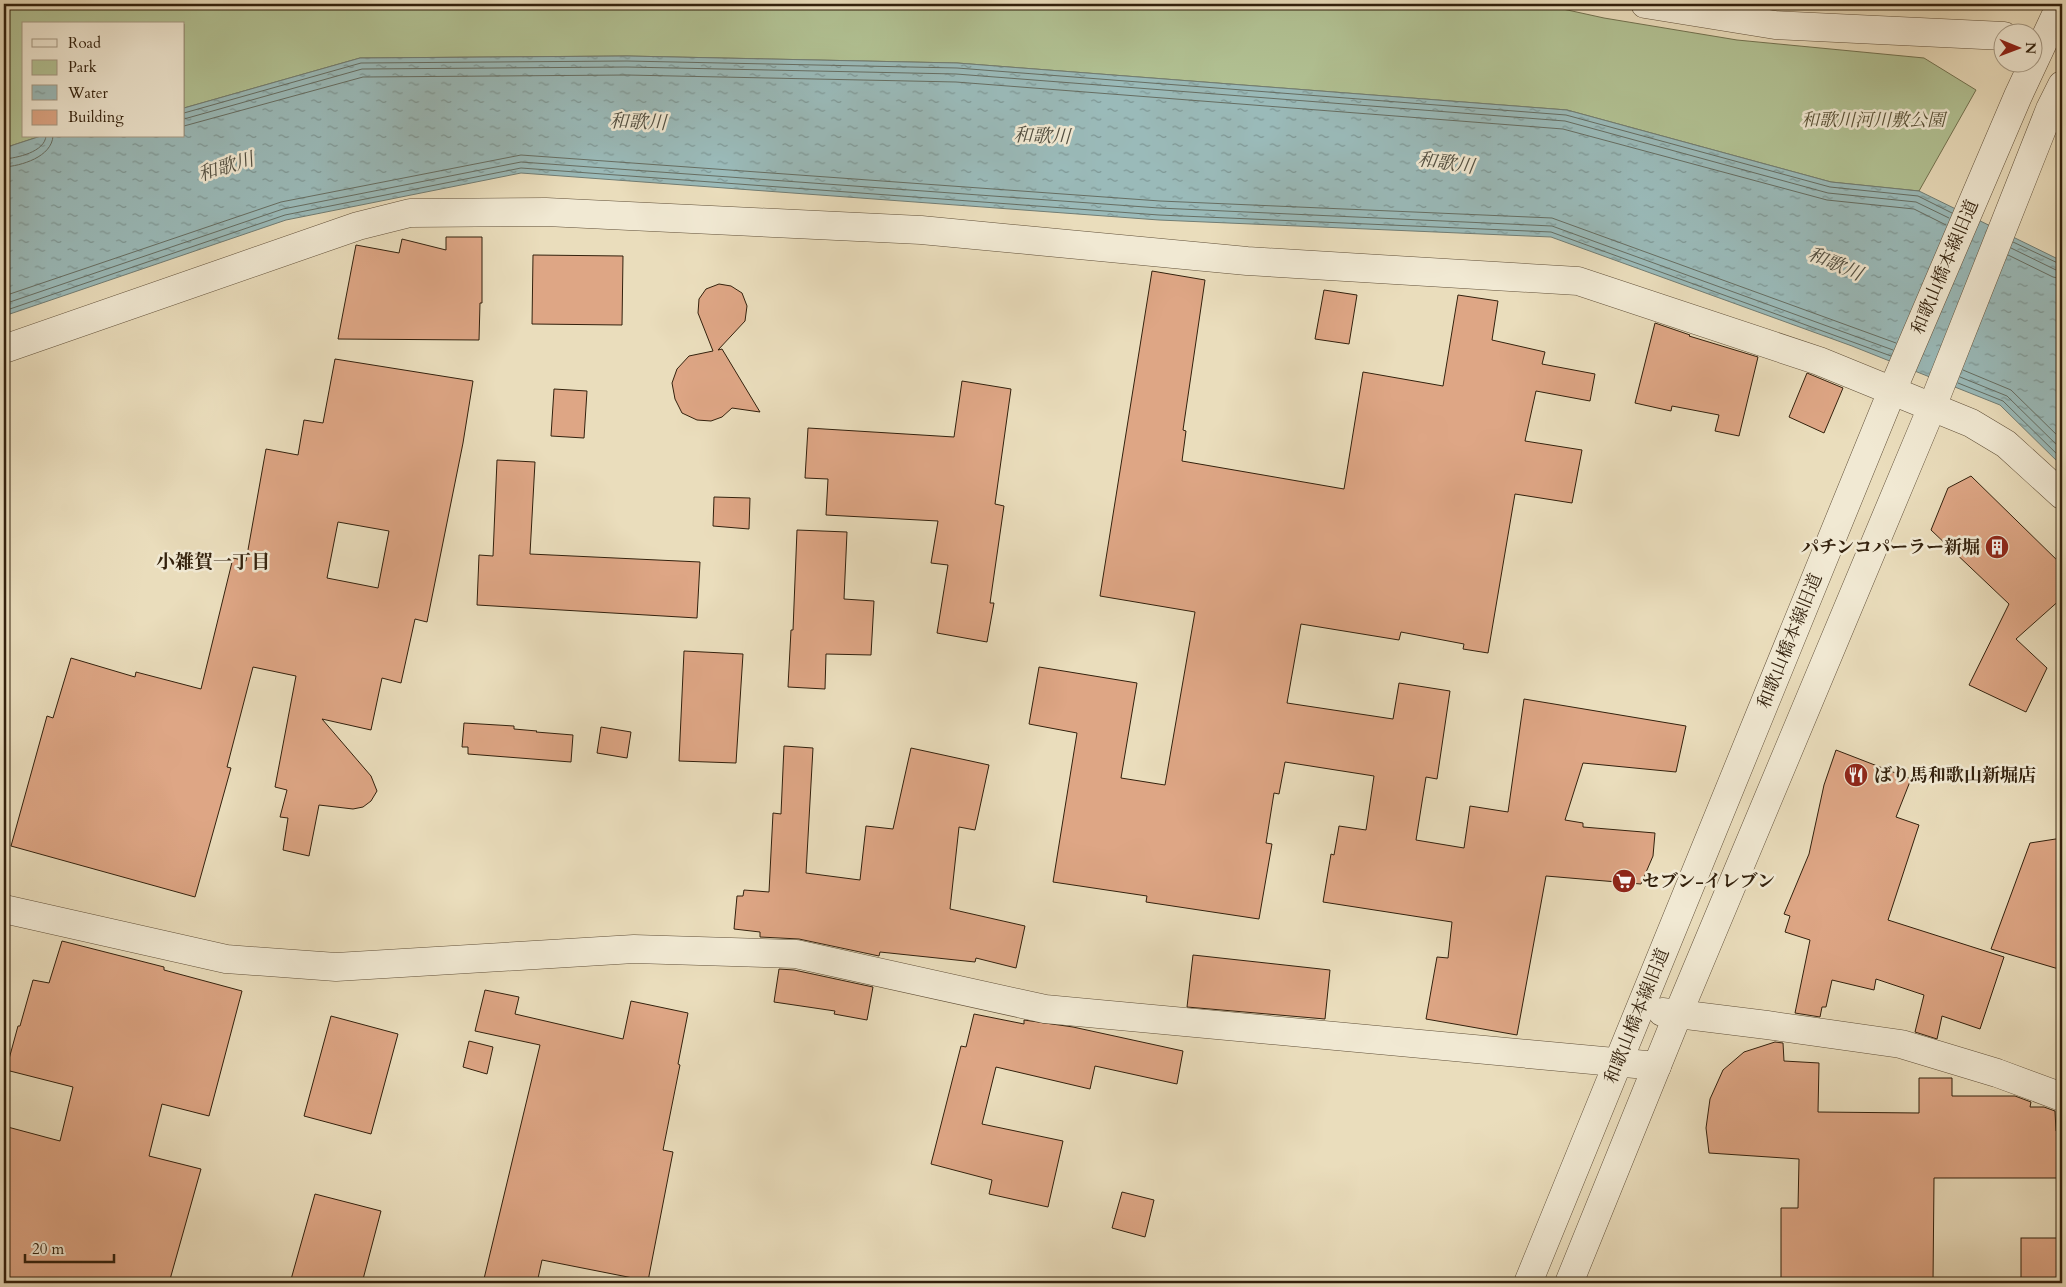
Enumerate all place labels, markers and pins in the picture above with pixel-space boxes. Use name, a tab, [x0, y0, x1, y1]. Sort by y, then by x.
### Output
building icon: パチンコパーラー新堀	[1984, 534, 2010, 560]
place label: パチンコパーラー新堀	[1801, 535, 1980, 560]
restaurant icon: ばり馬和歌山新堀店	[1843, 762, 1869, 788]
place label: ばり馬和歌山新堀店	[1874, 763, 2036, 788]
supermarket icon: セブン-イレブン	[1611, 868, 1637, 894]
place label: セブン-イレブン	[1642, 869, 1775, 894]

